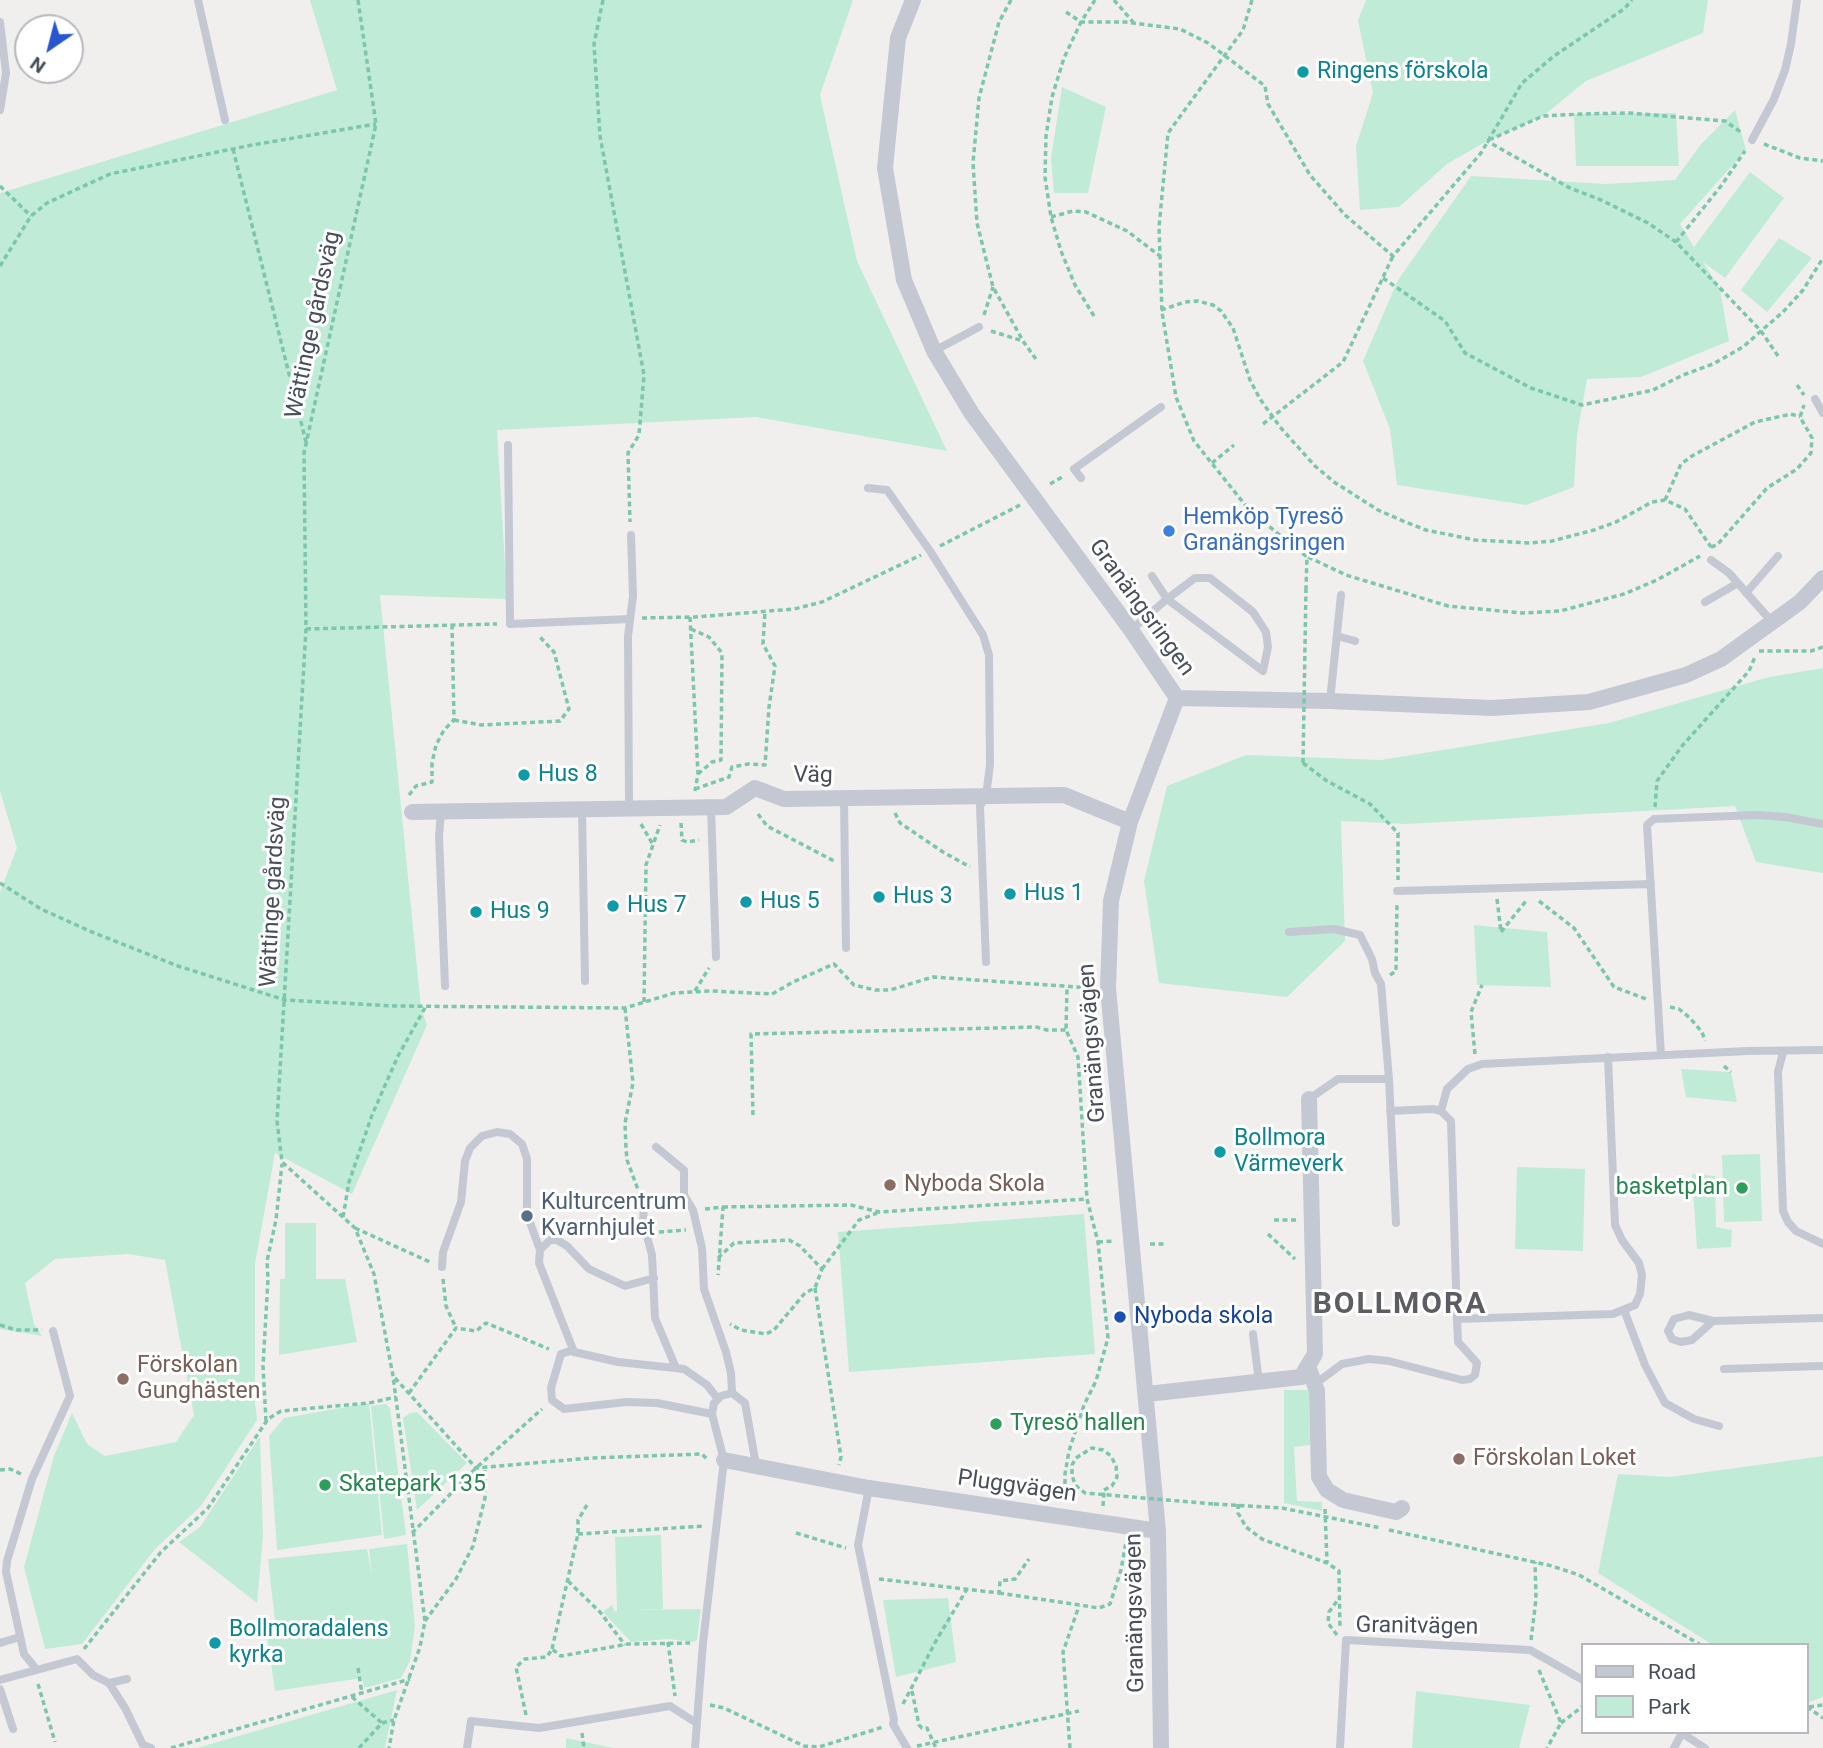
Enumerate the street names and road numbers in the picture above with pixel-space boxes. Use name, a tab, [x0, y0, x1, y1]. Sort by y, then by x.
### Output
street label: Wättinge gårdsväg	[281, 229, 347, 421]
street label: Granängsringen	[1082, 534, 1200, 682]
street label: Väg	[793, 762, 833, 790]
street label: Wättinge gårdsväg	[255, 796, 293, 988]
street label: Granängsvägen	[1074, 962, 1112, 1124]
street label: Pluggvägen	[956, 1465, 1078, 1509]
street label: Granängsvägen	[1121, 1533, 1151, 1693]
street label: Granitvägen	[1355, 1612, 1479, 1642]

